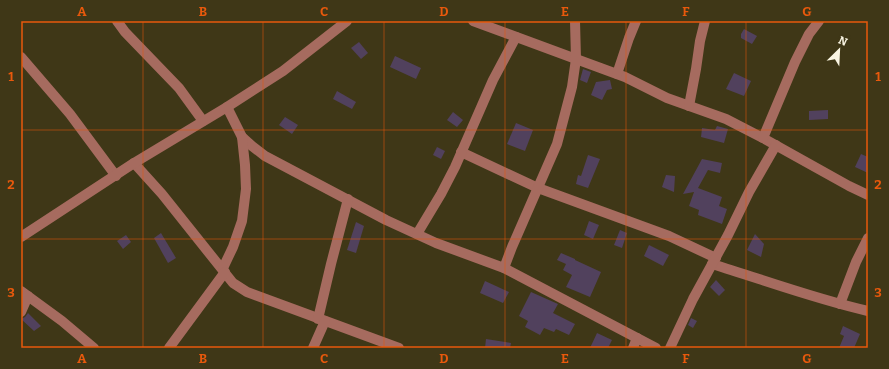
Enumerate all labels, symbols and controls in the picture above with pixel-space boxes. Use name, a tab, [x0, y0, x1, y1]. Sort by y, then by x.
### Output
text: A	[77, 4, 87, 19]
text: B	[199, 4, 207, 19]
text: C	[320, 4, 328, 19]
text: D	[439, 4, 449, 19]
text: E	[561, 4, 569, 19]
text: F	[682, 4, 690, 19]
text: G	[802, 4, 812, 19]
north arrow	[819, 30, 859, 70]
text: N	[836, 34, 850, 49]
text: 1	[8, 69, 14, 84]
text: 1	[875, 69, 881, 84]
text: 2	[7, 177, 15, 192]
text: 2	[874, 177, 882, 192]
text: 3	[7, 285, 15, 300]
text: 3	[874, 285, 882, 300]
text: A	[77, 351, 87, 366]
text: B	[199, 351, 207, 366]
text: C	[320, 351, 328, 366]
text: D	[439, 351, 449, 366]
text: E	[561, 351, 569, 366]
text: F	[682, 351, 690, 366]
text: G	[802, 351, 812, 366]

